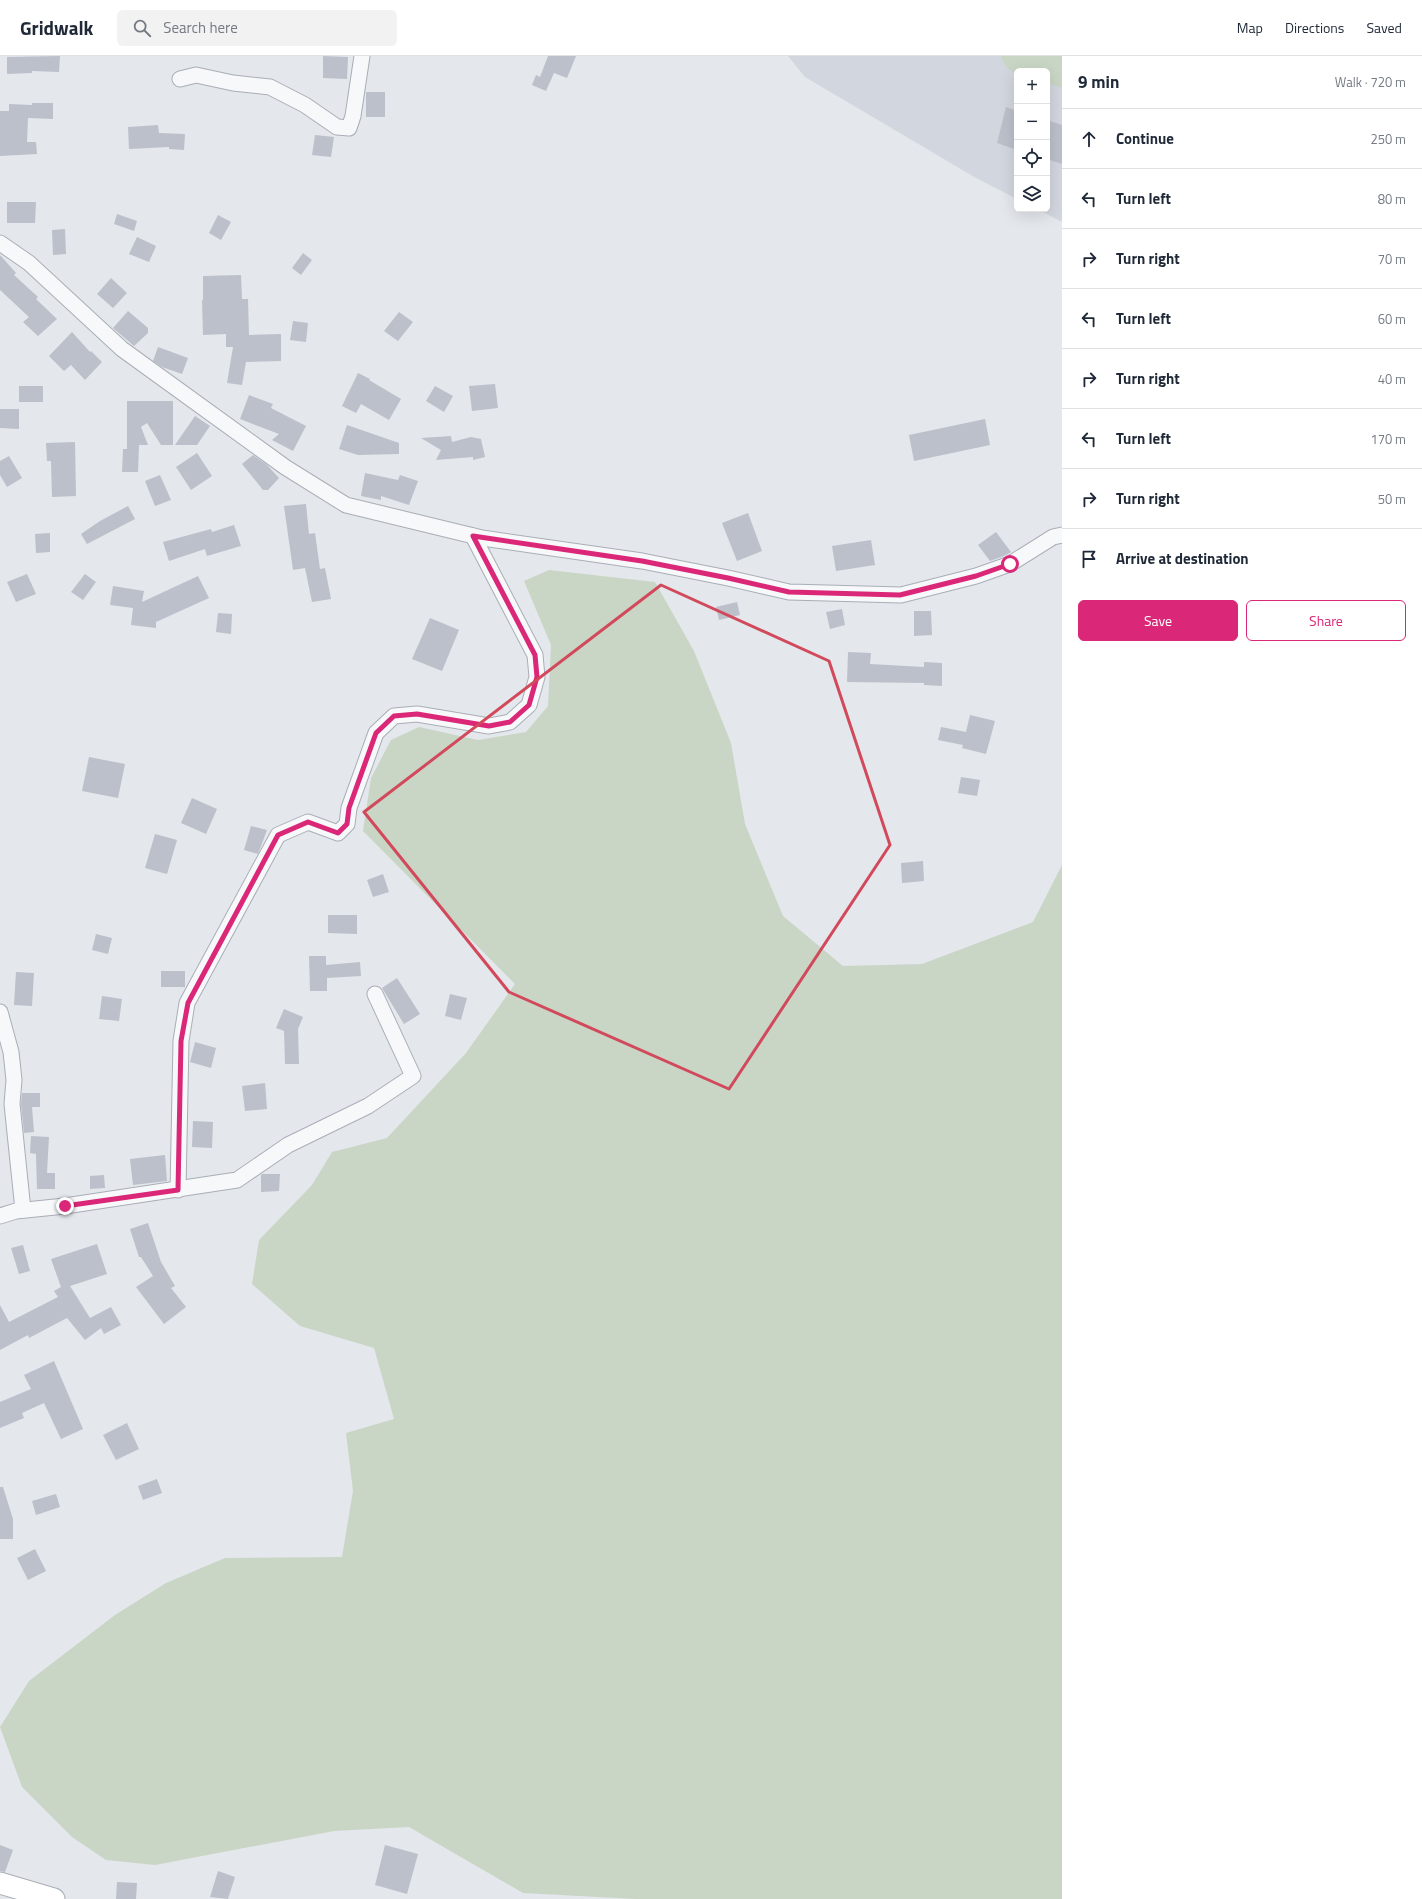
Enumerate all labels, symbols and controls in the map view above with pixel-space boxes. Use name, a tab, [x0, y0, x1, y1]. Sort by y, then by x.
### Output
search box	[117, 10, 397, 46]
text: Gridwalk	[20, 13, 93, 42]
text: Search here	[163, 16, 238, 39]
icon: search	[131, 17, 153, 39]
text: Map	[1237, 17, 1263, 38]
text: Directions	[1285, 17, 1344, 38]
text: Saved	[1366, 17, 1402, 38]
map controls	[1014, 68, 1050, 212]
button: +	[1014, 68, 1050, 104]
text: 9 min	[1078, 69, 1119, 95]
text: Walk · 720 m	[1335, 72, 1406, 92]
button: −	[1014, 104, 1050, 140]
text: Continue	[1116, 127, 1174, 150]
icon: ahead	[1078, 128, 1100, 150]
text: 250 m	[1370, 129, 1406, 149]
button: locate	[1014, 140, 1050, 176]
button: layers	[1014, 176, 1050, 212]
text: Turn left	[1116, 187, 1171, 210]
icon: left	[1078, 188, 1100, 210]
text: 80 m	[1378, 189, 1406, 209]
text: Turn right	[1116, 247, 1180, 270]
icon: right	[1078, 248, 1100, 270]
text: 70 m	[1378, 249, 1406, 269]
text: Turn left	[1116, 307, 1171, 330]
icon: left	[1078, 308, 1100, 330]
text: 60 m	[1378, 309, 1406, 329]
text: Turn right	[1116, 367, 1180, 390]
icon: right	[1078, 368, 1100, 390]
text: 40 m	[1378, 369, 1406, 389]
text: Turn left	[1116, 427, 1171, 450]
icon: left	[1078, 428, 1100, 450]
text: 170 m	[1370, 429, 1406, 449]
text: Turn right	[1116, 487, 1180, 510]
icon: right	[1078, 488, 1100, 510]
text: 50 m	[1378, 489, 1406, 509]
text: Arrive at destination	[1116, 547, 1249, 570]
icon: arrive	[1078, 548, 1100, 570]
route start	[1001, 555, 1019, 573]
button: Save	[1078, 600, 1238, 641]
button: Share	[1246, 600, 1406, 641]
route end	[56, 1197, 74, 1215]

